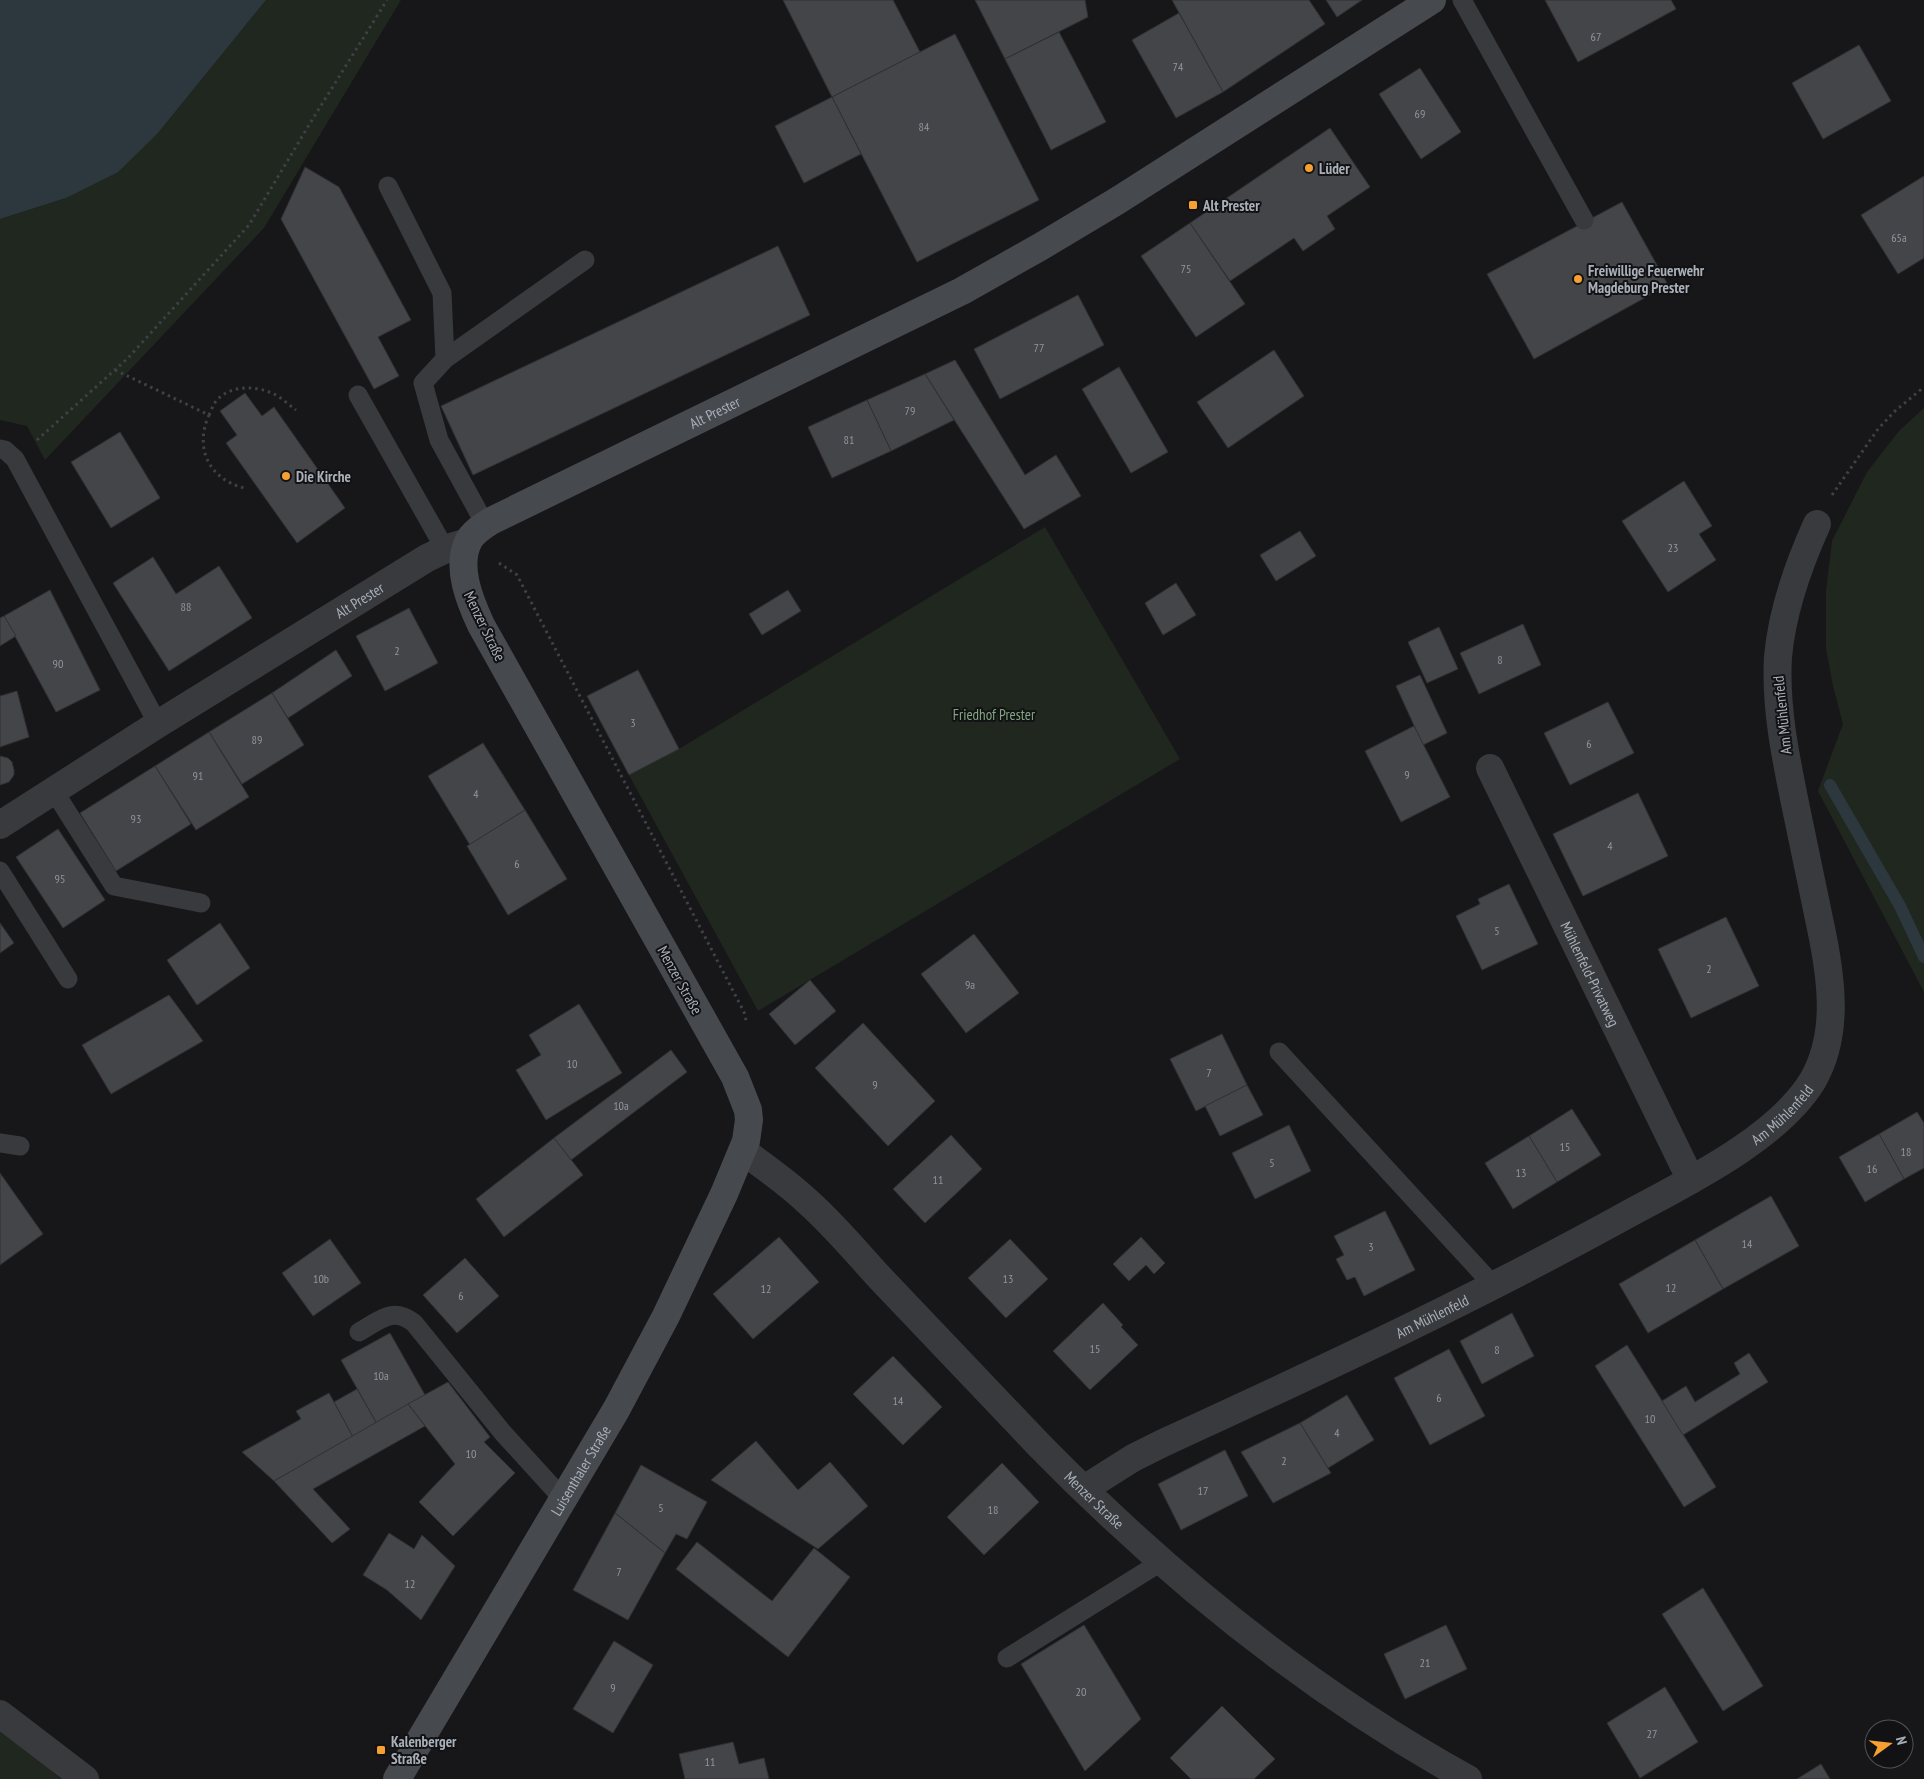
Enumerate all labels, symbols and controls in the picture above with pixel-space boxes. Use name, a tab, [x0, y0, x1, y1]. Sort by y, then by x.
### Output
house number: 67	[1591, 29, 1601, 44]
house number: 74	[1173, 59, 1184, 74]
house number: 69	[1415, 106, 1425, 121]
house number: 84	[919, 119, 930, 134]
place label: Lüder	[1319, 159, 1350, 178]
marker: Lüder	[1303, 162, 1315, 174]
place label: Alt Prester	[1202, 196, 1260, 215]
marker: Alt Prester	[1187, 199, 1199, 211]
house number: 65a	[1891, 230, 1907, 245]
house number: 75	[1181, 261, 1191, 276]
place label: Freiwillige Feuerwehr Magdeburg Prester	[1588, 261, 1705, 297]
marker: Freiwillige Feuerwehr Magdeburg Prester	[1572, 273, 1584, 285]
house number: 77	[1034, 340, 1044, 355]
street label: Alt Prester	[686, 391, 744, 432]
house number: 79	[905, 403, 915, 418]
house number: 81	[844, 432, 854, 447]
place label: Die Kirche	[296, 467, 351, 486]
marker: Die Kirche	[280, 470, 292, 482]
house number: 23	[1668, 540, 1678, 555]
street label: Alt Prester	[331, 577, 388, 622]
street label: Menzer Straße	[460, 588, 510, 664]
house number: 88	[181, 599, 191, 614]
house number: 2	[394, 643, 400, 658]
house number: 8	[1497, 652, 1503, 667]
house number: 90	[53, 656, 63, 671]
street label: Am Mühlenfeld	[1768, 675, 1796, 755]
park label: Friedhof Prester	[953, 705, 1036, 724]
house number: 3	[630, 715, 636, 730]
house number: 89	[252, 732, 262, 747]
house number: 6	[1586, 736, 1592, 751]
house number: 9	[1404, 767, 1410, 782]
house number: 91	[193, 768, 203, 783]
house number: 4	[473, 786, 479, 801]
house number: 93	[131, 811, 141, 826]
house number: 4	[1607, 838, 1613, 853]
house number: 6	[514, 856, 520, 871]
house number: 95	[55, 871, 65, 886]
street label: Mühlenfeld-Privatweg	[1557, 918, 1624, 1029]
house number: 5	[1494, 923, 1500, 938]
street label: Menzer Straße	[653, 943, 707, 1017]
house number: 2	[1706, 961, 1712, 976]
house number: 9a	[965, 977, 975, 992]
house number: 10	[567, 1056, 577, 1071]
house number: 7	[1206, 1065, 1212, 1080]
house number: 9	[872, 1077, 878, 1092]
street label: Am Mühlenfeld	[1747, 1081, 1817, 1149]
house number: 10a	[613, 1098, 629, 1113]
house number: 15	[1560, 1139, 1570, 1154]
house number: 18	[1901, 1144, 1911, 1159]
house number: 5	[1269, 1155, 1275, 1170]
house number: 16	[1867, 1161, 1877, 1176]
house number: 13	[1516, 1165, 1526, 1180]
house number: 11	[933, 1172, 943, 1187]
house number: 14	[1742, 1236, 1753, 1251]
house number: 3	[1368, 1239, 1374, 1254]
house number: 10b	[313, 1271, 329, 1286]
house number: 13	[1003, 1271, 1013, 1286]
house number: 12	[1666, 1280, 1676, 1295]
house number: 12	[761, 1281, 771, 1296]
house number: 6	[458, 1288, 464, 1303]
street label: Am Mühlenfeld	[1392, 1290, 1472, 1342]
house number: 15	[1090, 1341, 1100, 1356]
house number: 8	[1494, 1342, 1500, 1357]
house number: 10a	[373, 1368, 389, 1383]
house number: 6	[1436, 1390, 1442, 1405]
house number: 14	[893, 1393, 904, 1408]
house number: 10	[1645, 1411, 1655, 1426]
street label: Luisenthaler Straße	[546, 1422, 614, 1519]
house number: 4	[1334, 1425, 1340, 1440]
house number: 10	[466, 1446, 476, 1461]
house number: 2	[1281, 1453, 1287, 1468]
street label: Menzer Straße	[1061, 1467, 1128, 1533]
house number: 17	[1198, 1483, 1208, 1498]
house number: 5	[658, 1500, 664, 1515]
house number: 18	[988, 1502, 998, 1517]
house number: 7	[616, 1564, 622, 1579]
house number: 12	[405, 1576, 415, 1591]
house number: 21	[1420, 1655, 1430, 1670]
house number: 9	[610, 1680, 616, 1695]
house number: 20	[1076, 1684, 1086, 1699]
north arrow	[1864, 1719, 1914, 1769]
house number: 27	[1647, 1726, 1657, 1741]
place label: Kalenberger Straße	[391, 1732, 457, 1768]
text: N	[1892, 1735, 1911, 1747]
marker: Kalenberger Straße	[375, 1744, 387, 1756]
house number: 11	[705, 1754, 715, 1769]

